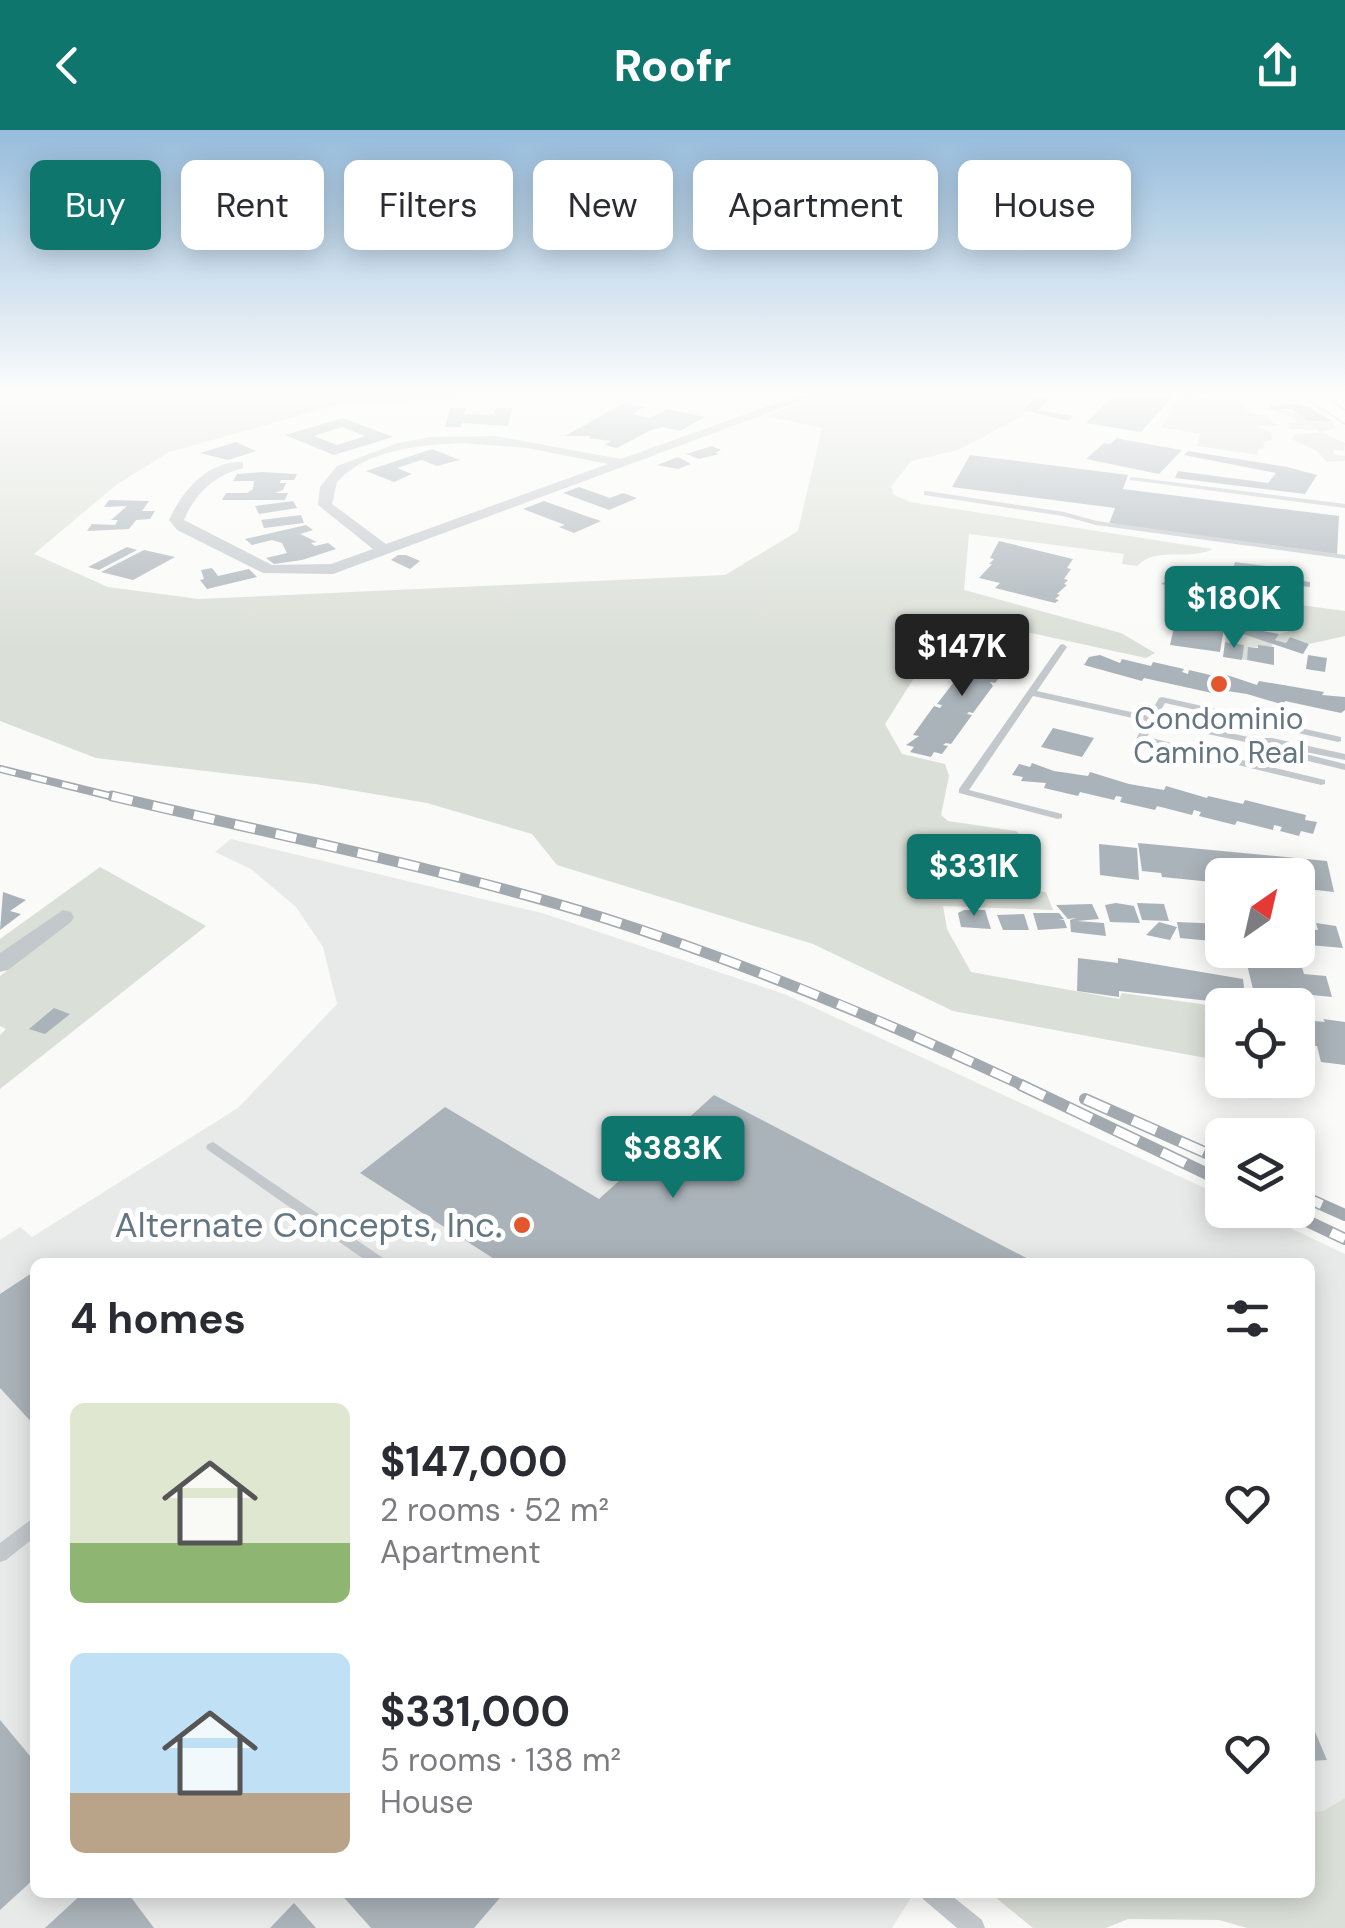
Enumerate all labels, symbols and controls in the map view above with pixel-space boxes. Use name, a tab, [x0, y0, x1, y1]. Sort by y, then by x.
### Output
text: Roofr	[614, 36, 731, 95]
icon: back	[40, 38, 95, 93]
icon: share	[1250, 38, 1305, 93]
chip: Buy	[30, 160, 161, 250]
chip: Rent	[181, 160, 324, 250]
chip: Filters	[344, 160, 513, 250]
chip: New	[533, 160, 673, 250]
chip: Apartment	[693, 160, 938, 250]
chip: House	[958, 160, 1131, 250]
pin: $180K	[1164, 566, 1304, 651]
text: $180K	[1187, 577, 1281, 619]
pin: $147K	[892, 614, 1032, 699]
text: $147K	[917, 625, 1007, 667]
marker: Condominio Camino Real	[1208, 673, 1230, 695]
place label: Condominio Camino Real	[1133, 699, 1305, 772]
pin: $331K	[904, 834, 1044, 919]
text: $331K	[929, 845, 1019, 887]
north arrow	[1205, 858, 1315, 968]
map controls	[1205, 858, 1315, 1228]
button: locate	[1205, 988, 1315, 1098]
pin: $383K	[603, 1116, 743, 1201]
button: layers	[1205, 1118, 1315, 1228]
text: $383K	[623, 1127, 723, 1169]
place label: Alternate Concepts, Inc.	[115, 1202, 502, 1248]
marker: Alternate Concepts, Inc.	[511, 1214, 533, 1236]
text: 4 homes	[70, 1291, 246, 1346]
icon: filters	[1220, 1291, 1275, 1346]
text: $147,000	[380, 1434, 567, 1489]
icon: home	[150, 1443, 270, 1563]
icon: heart	[1220, 1476, 1275, 1531]
text: 2 rooms · 52 m²	[380, 1489, 609, 1531]
text: Apartment	[380, 1531, 541, 1573]
text: $331,000	[380, 1684, 570, 1739]
icon: home	[150, 1693, 270, 1813]
icon: heart	[1220, 1726, 1275, 1781]
text: 5 rooms · 138 m²	[380, 1739, 621, 1781]
text: House	[380, 1781, 473, 1823]

